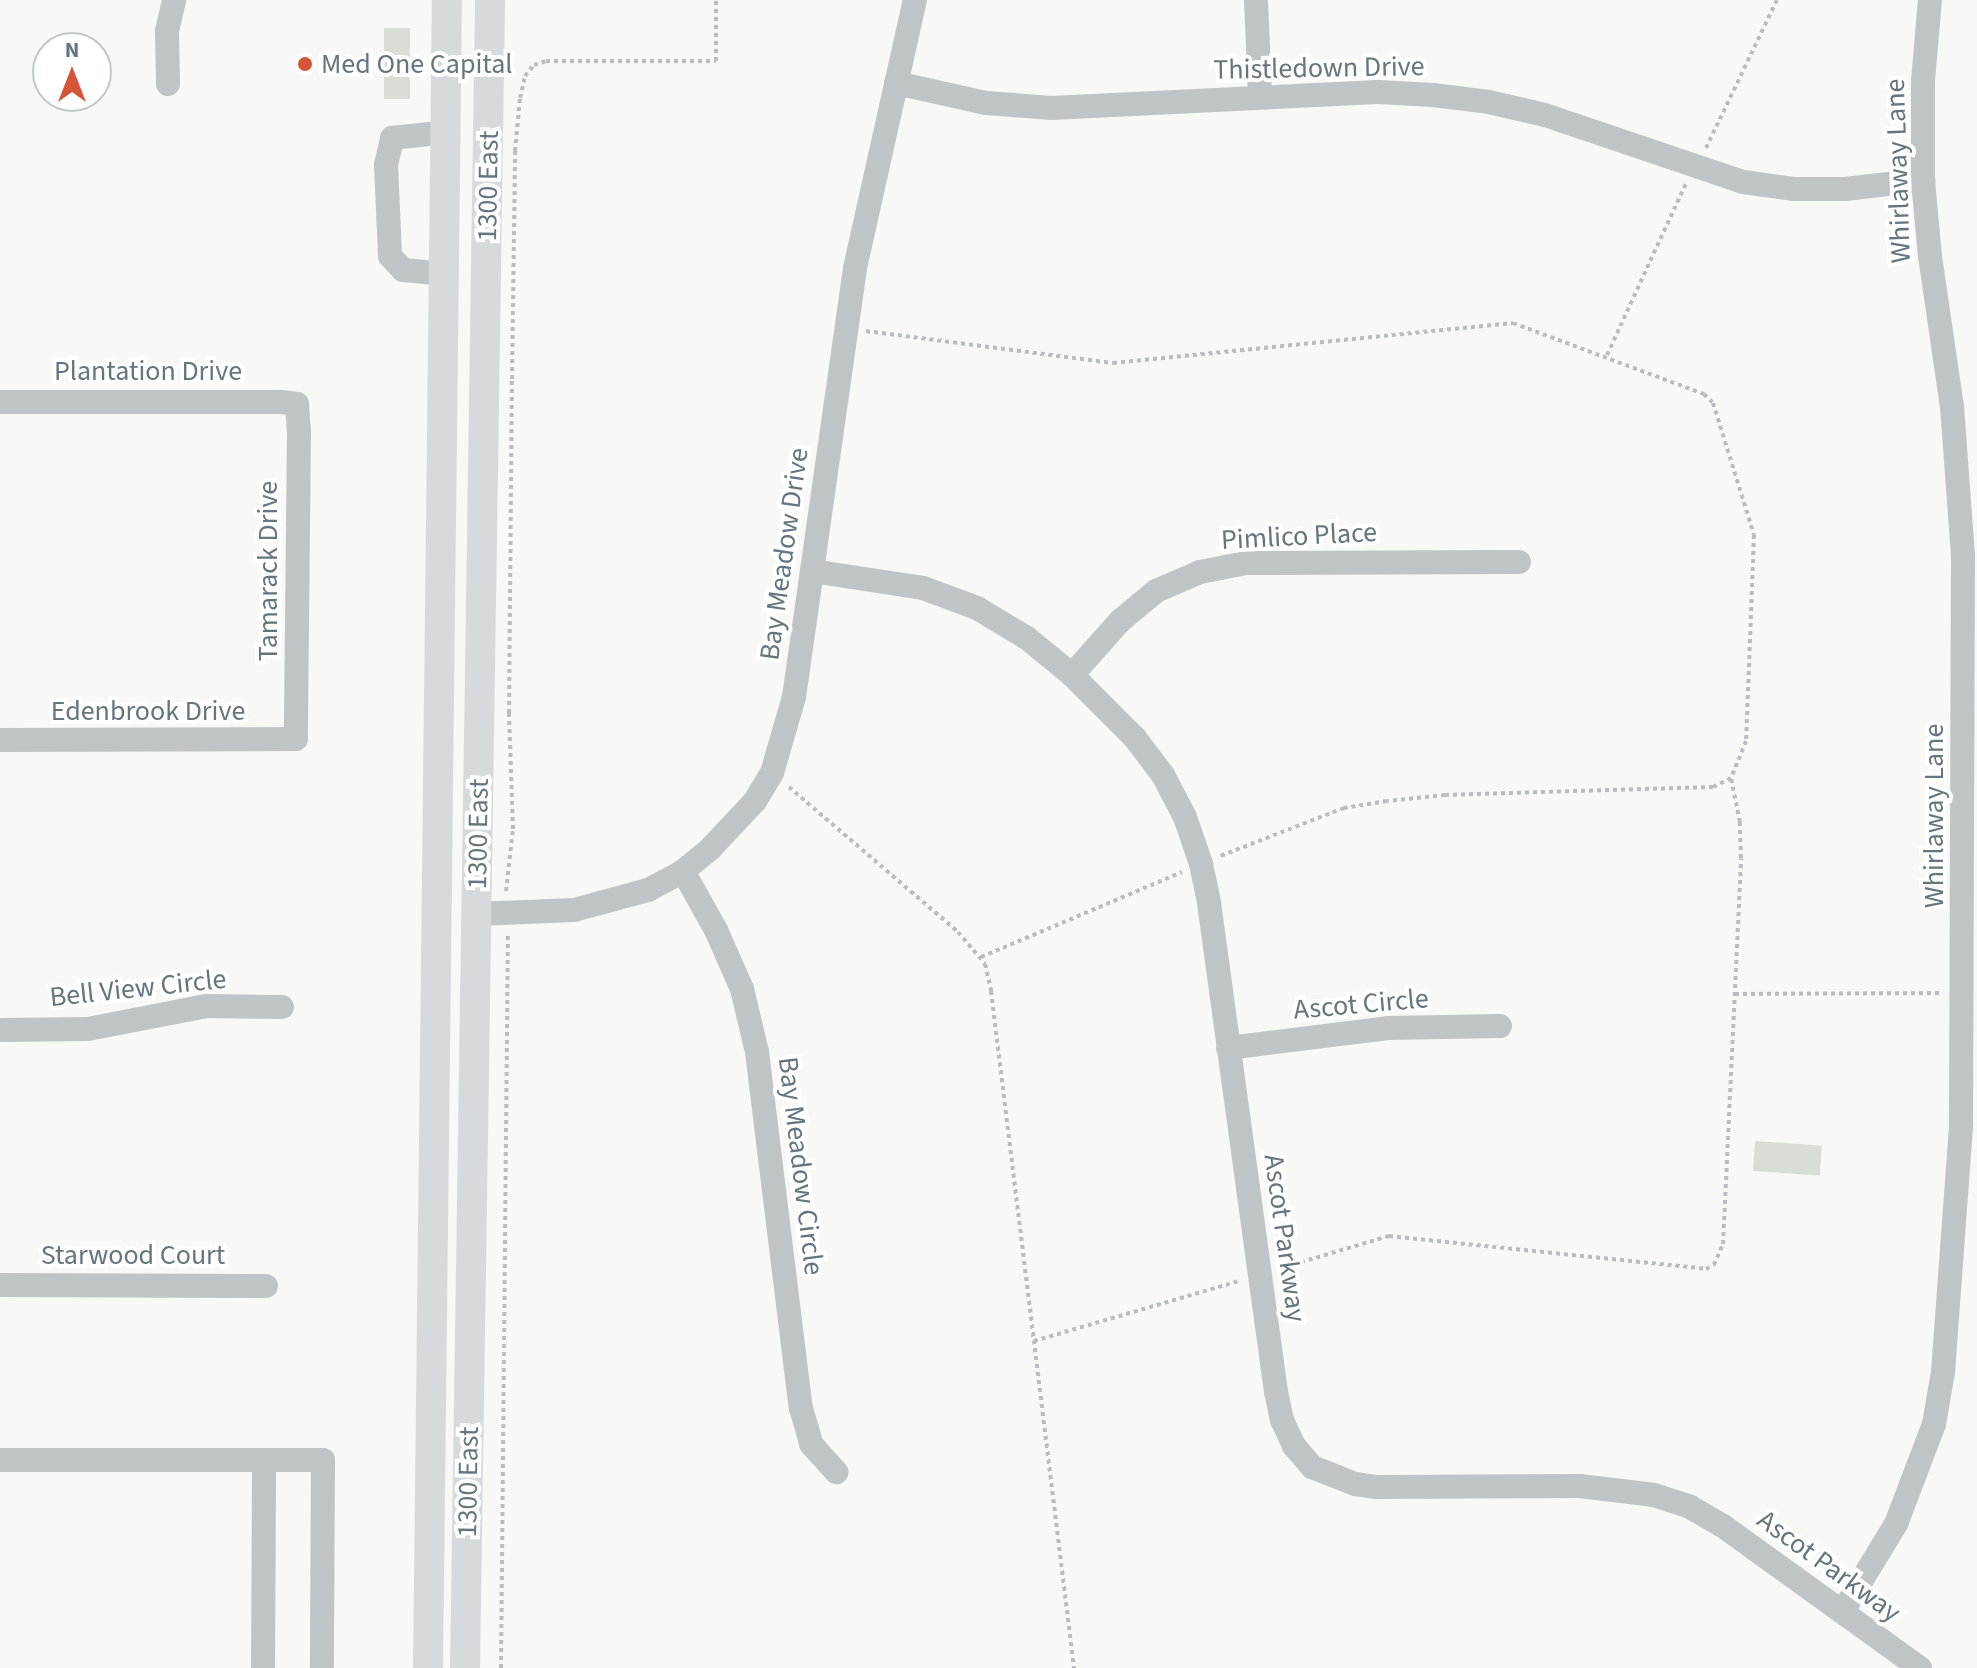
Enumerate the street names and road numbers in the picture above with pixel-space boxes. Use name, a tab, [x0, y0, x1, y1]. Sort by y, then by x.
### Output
street label: Thistledown Drive	[1213, 49, 1425, 87]
street label: Whirlaway Lane	[1878, 78, 1918, 264]
street label: 1300 East	[470, 130, 506, 242]
street label: Plantation Drive	[54, 354, 242, 388]
street label: Bay Meadow Drive	[752, 446, 816, 662]
street label: Tamarack Drive	[251, 481, 285, 661]
street label: Pimlico Place	[1220, 515, 1378, 557]
street label: Edenbrook Drive	[51, 694, 245, 728]
street label: Whirlaway Lane	[1917, 724, 1951, 908]
street label: 1300 East	[460, 778, 496, 890]
street label: Bell View Circle	[48, 962, 228, 1014]
street label: Ascot Circle	[1292, 981, 1430, 1027]
street label: Bay Meadow Circle	[771, 1055, 831, 1277]
street label: Ascot Parkway	[1257, 1152, 1313, 1324]
street label: Starwood Court	[41, 1238, 225, 1272]
street label: 1300 East	[450, 1426, 486, 1538]
street label: Ascot Parkway	[1751, 1503, 1907, 1629]

